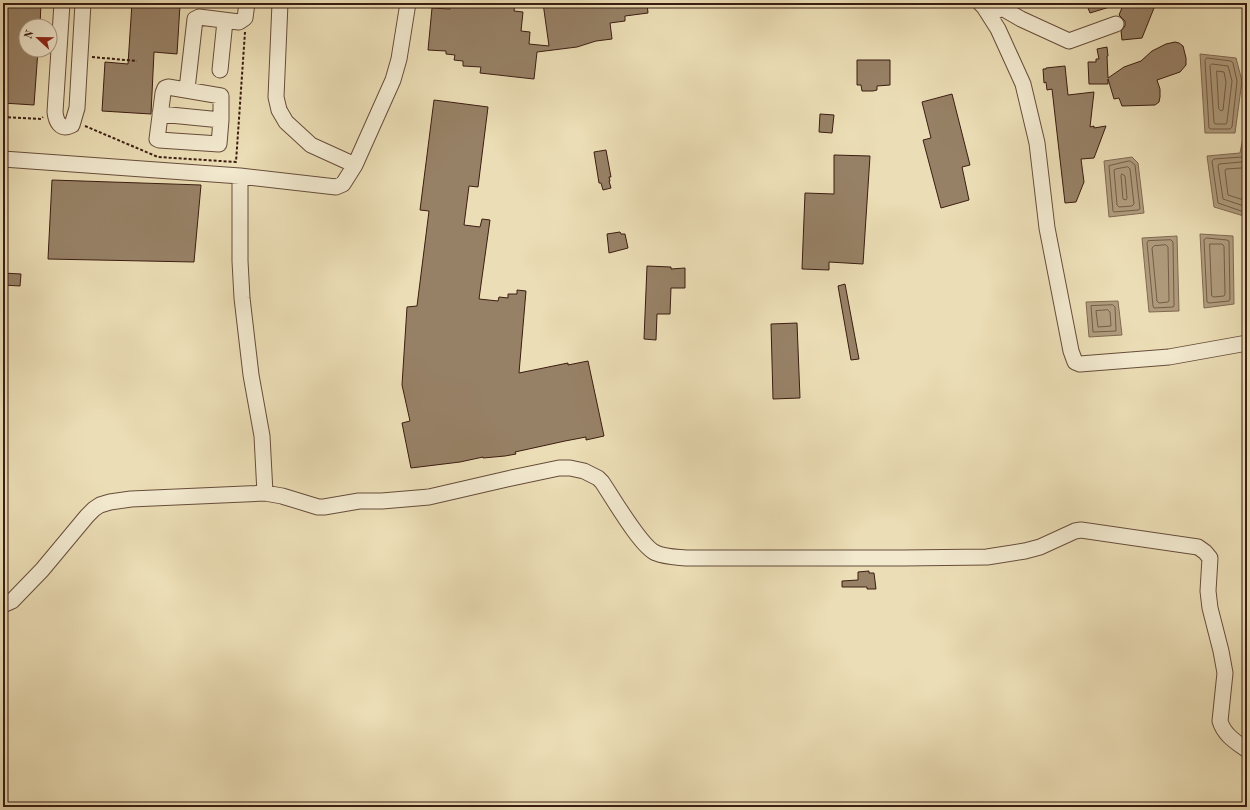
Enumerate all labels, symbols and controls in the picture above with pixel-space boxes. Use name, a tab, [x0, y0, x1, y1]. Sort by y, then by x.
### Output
north arrow	[18, 18, 58, 58]
text: N	[23, 28, 37, 41]

